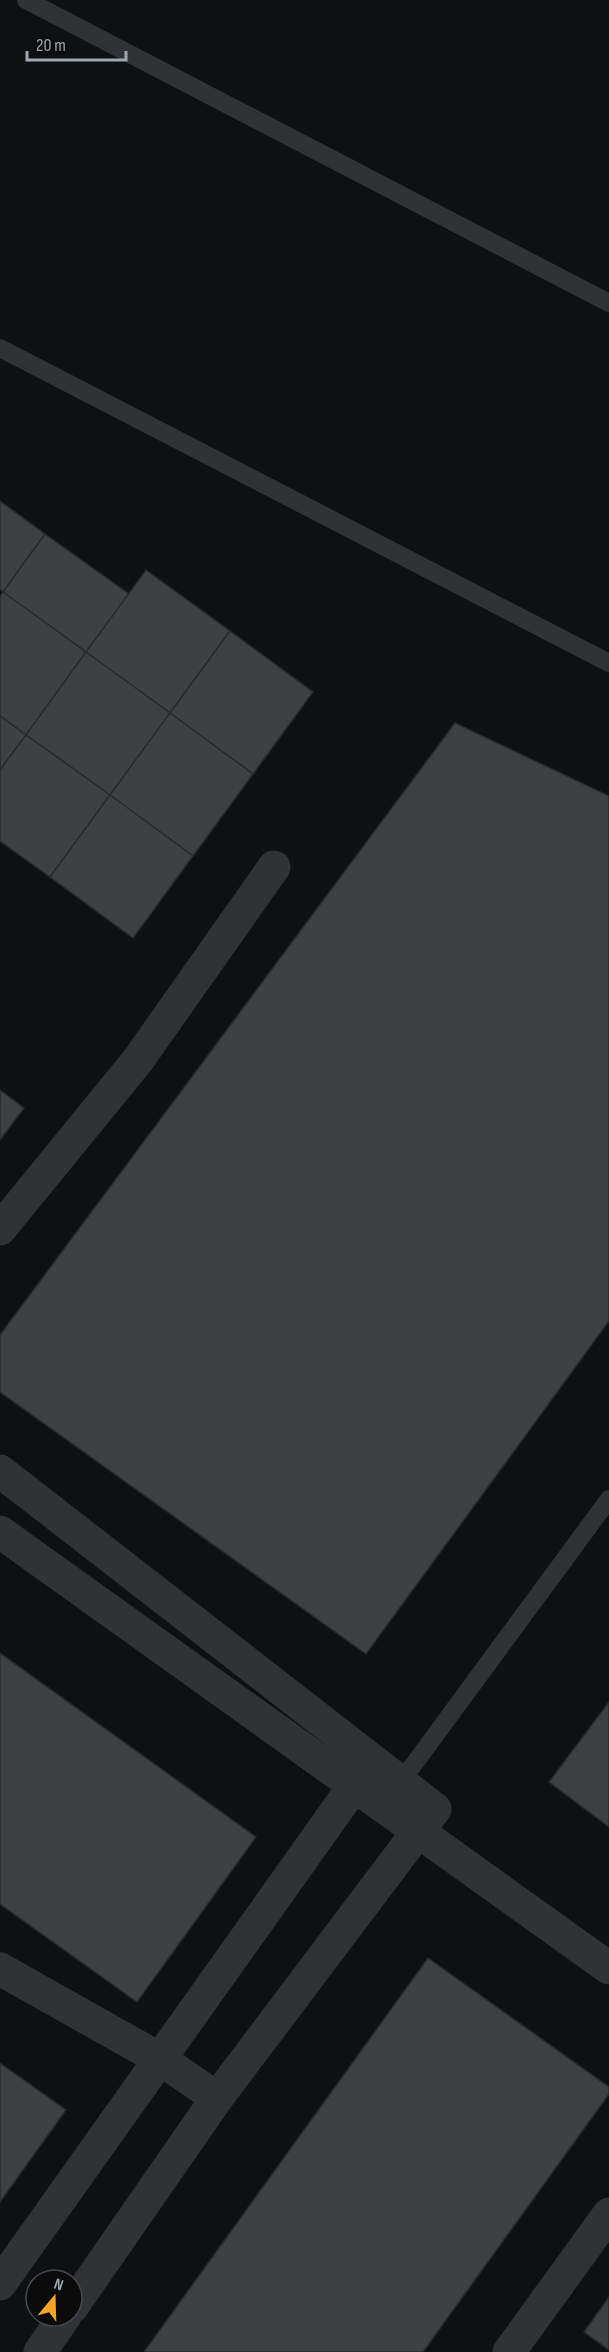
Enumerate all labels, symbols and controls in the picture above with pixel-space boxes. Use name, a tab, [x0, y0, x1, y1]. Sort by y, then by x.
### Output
scale bar	[27, 24, 126, 62]
text: 20 m	[36, 35, 66, 56]
north arrow	[24, 2268, 84, 2328]
text: N	[51, 2275, 66, 2296]

